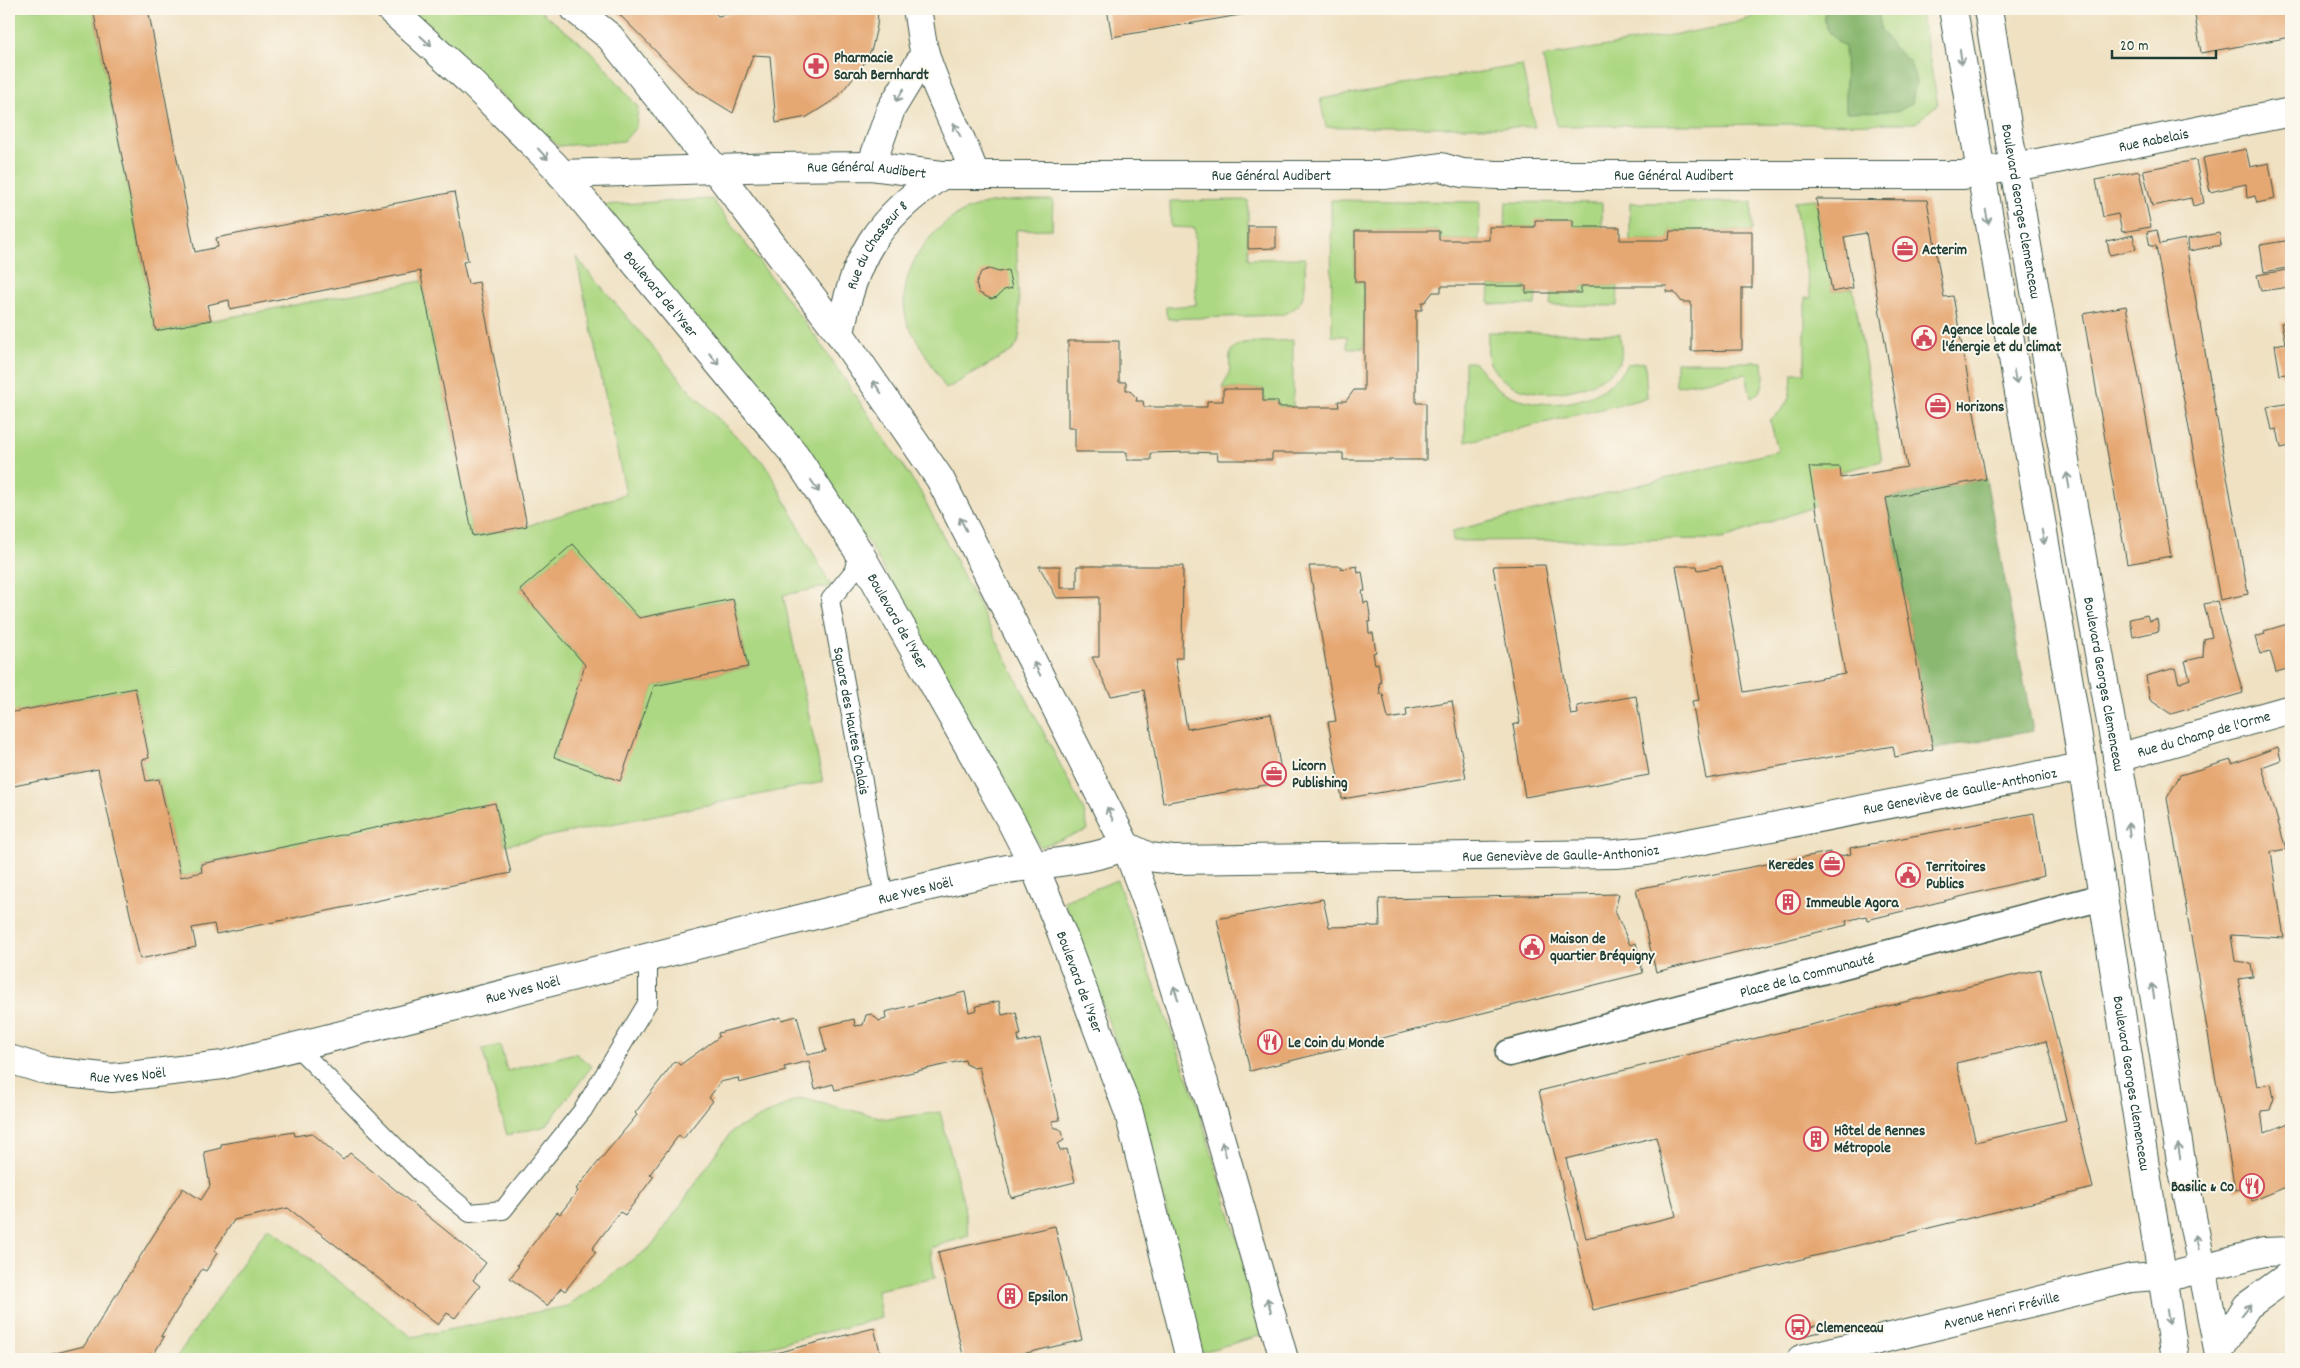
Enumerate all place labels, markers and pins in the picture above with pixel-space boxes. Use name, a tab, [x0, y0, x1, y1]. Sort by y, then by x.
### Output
place label: Pharmacie Sarah Bernhardt	[834, 48, 929, 87]
pharmacy icon: Pharmacie Sarah Bernhardt	[803, 53, 829, 79]
office icon: Acterim	[1892, 236, 1918, 262]
place label: Acterim	[1922, 240, 1967, 262]
place label: Agence locale de l'énergie et du climat	[1942, 320, 2062, 359]
public building icon: Agence locale de l'énergie et du climat	[1911, 325, 1937, 351]
office icon: Horizons	[1925, 393, 1951, 419]
place label: Horizons	[1956, 397, 2004, 419]
place label: Licorn Publishing	[1292, 756, 1348, 795]
office icon: Licorn Publishing	[1261, 761, 1287, 787]
office icon: Keredes	[1819, 851, 1845, 877]
place label: Keredes	[1768, 855, 1814, 877]
place label: Territoires Publics	[1926, 857, 1986, 896]
public building icon: Territoires Publics	[1895, 862, 1921, 888]
building icon: Immeuble Agora	[1775, 889, 1801, 915]
place label: Immeuble Agora	[1806, 893, 1899, 915]
place label: Maison de quartier Bréquigny	[1550, 929, 1655, 968]
public building icon: Maison de quartier Bréquigny	[1519, 934, 1545, 960]
restaurant icon: Le Coin du Monde	[1257, 1029, 1283, 1055]
place label: Le Coin du Monde	[1288, 1033, 1385, 1055]
place label: Hôtel de Rennes Métropole	[1834, 1121, 1925, 1160]
building icon: Hôtel de Rennes Métropole	[1803, 1126, 1829, 1152]
restaurant icon: Basilic & Co	[2239, 1173, 2265, 1199]
place label: Basilic & Co	[2171, 1177, 2234, 1199]
building icon: Epsilon	[997, 1283, 1023, 1309]
place label: Epsilon	[1028, 1287, 1068, 1309]
bus stop icon: Clemenceau	[1785, 1314, 1811, 1340]
place label: Clemenceau	[1816, 1318, 1884, 1340]

